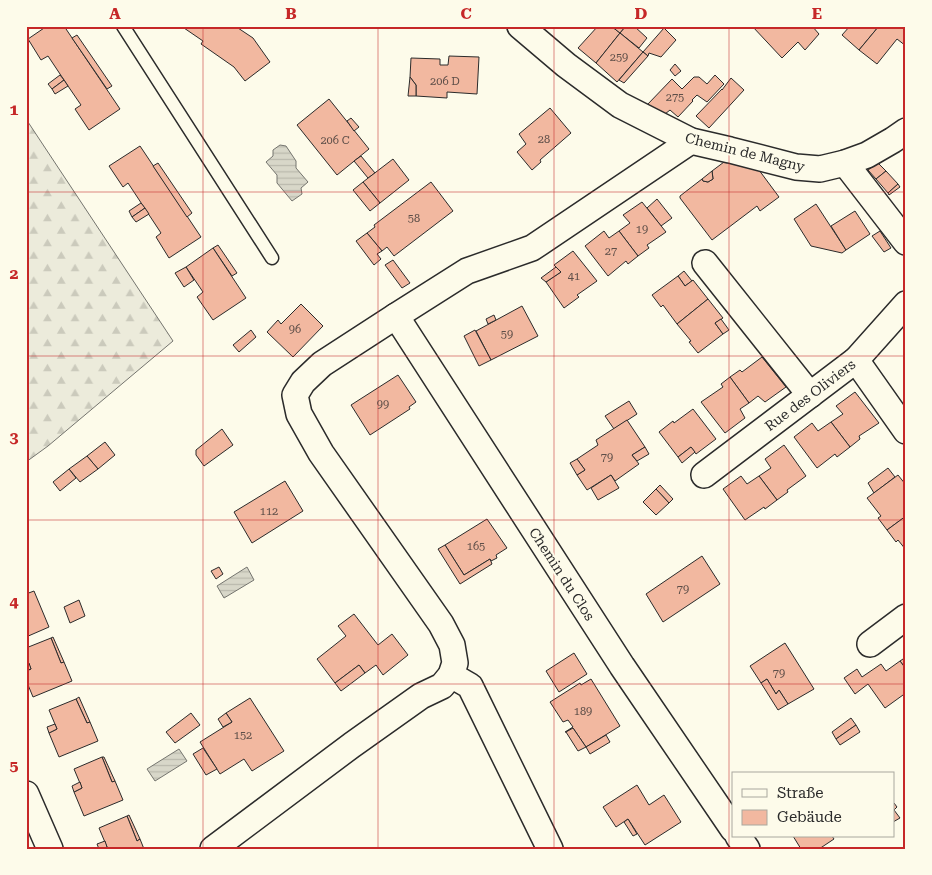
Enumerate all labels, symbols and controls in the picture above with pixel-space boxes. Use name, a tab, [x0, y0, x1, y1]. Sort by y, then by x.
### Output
text: A	[109, 4, 121, 23]
text: B	[285, 4, 297, 23]
text: C	[460, 4, 472, 23]
text: D	[635, 4, 648, 23]
text: E	[812, 4, 822, 23]
house number: 259	[610, 51, 628, 64]
house number: 206 D	[430, 75, 460, 88]
house number: 275	[666, 91, 684, 104]
text: 1	[10, 100, 19, 119]
street label: Chemin de Magny	[684, 129, 807, 175]
house number: 28	[538, 133, 550, 146]
house number: 206 C	[320, 134, 350, 147]
house number: 58	[408, 212, 420, 225]
house number: 19	[636, 223, 648, 236]
house number: 27	[605, 245, 617, 258]
text: 2	[10, 264, 19, 283]
house number: 41	[568, 270, 580, 283]
house number: 96	[289, 323, 301, 336]
house number: 59	[501, 328, 513, 341]
street label: Rue des Oliviers	[762, 356, 859, 434]
house number: 99	[377, 398, 389, 411]
text: 3	[10, 428, 19, 447]
house number: 79	[601, 451, 613, 464]
house number: 112	[260, 505, 278, 518]
street label: Chemin du Clos	[526, 525, 598, 624]
house number: 165	[467, 540, 485, 553]
house number: 79	[677, 583, 689, 596]
text: 4	[10, 592, 19, 611]
house number: 79	[773, 667, 785, 680]
house number: 189	[574, 705, 592, 718]
house number: 152	[234, 729, 252, 742]
text: 5	[10, 756, 19, 775]
legend	[732, 772, 894, 838]
text: Straße	[777, 784, 824, 802]
text: Gebäude	[777, 808, 842, 826]

